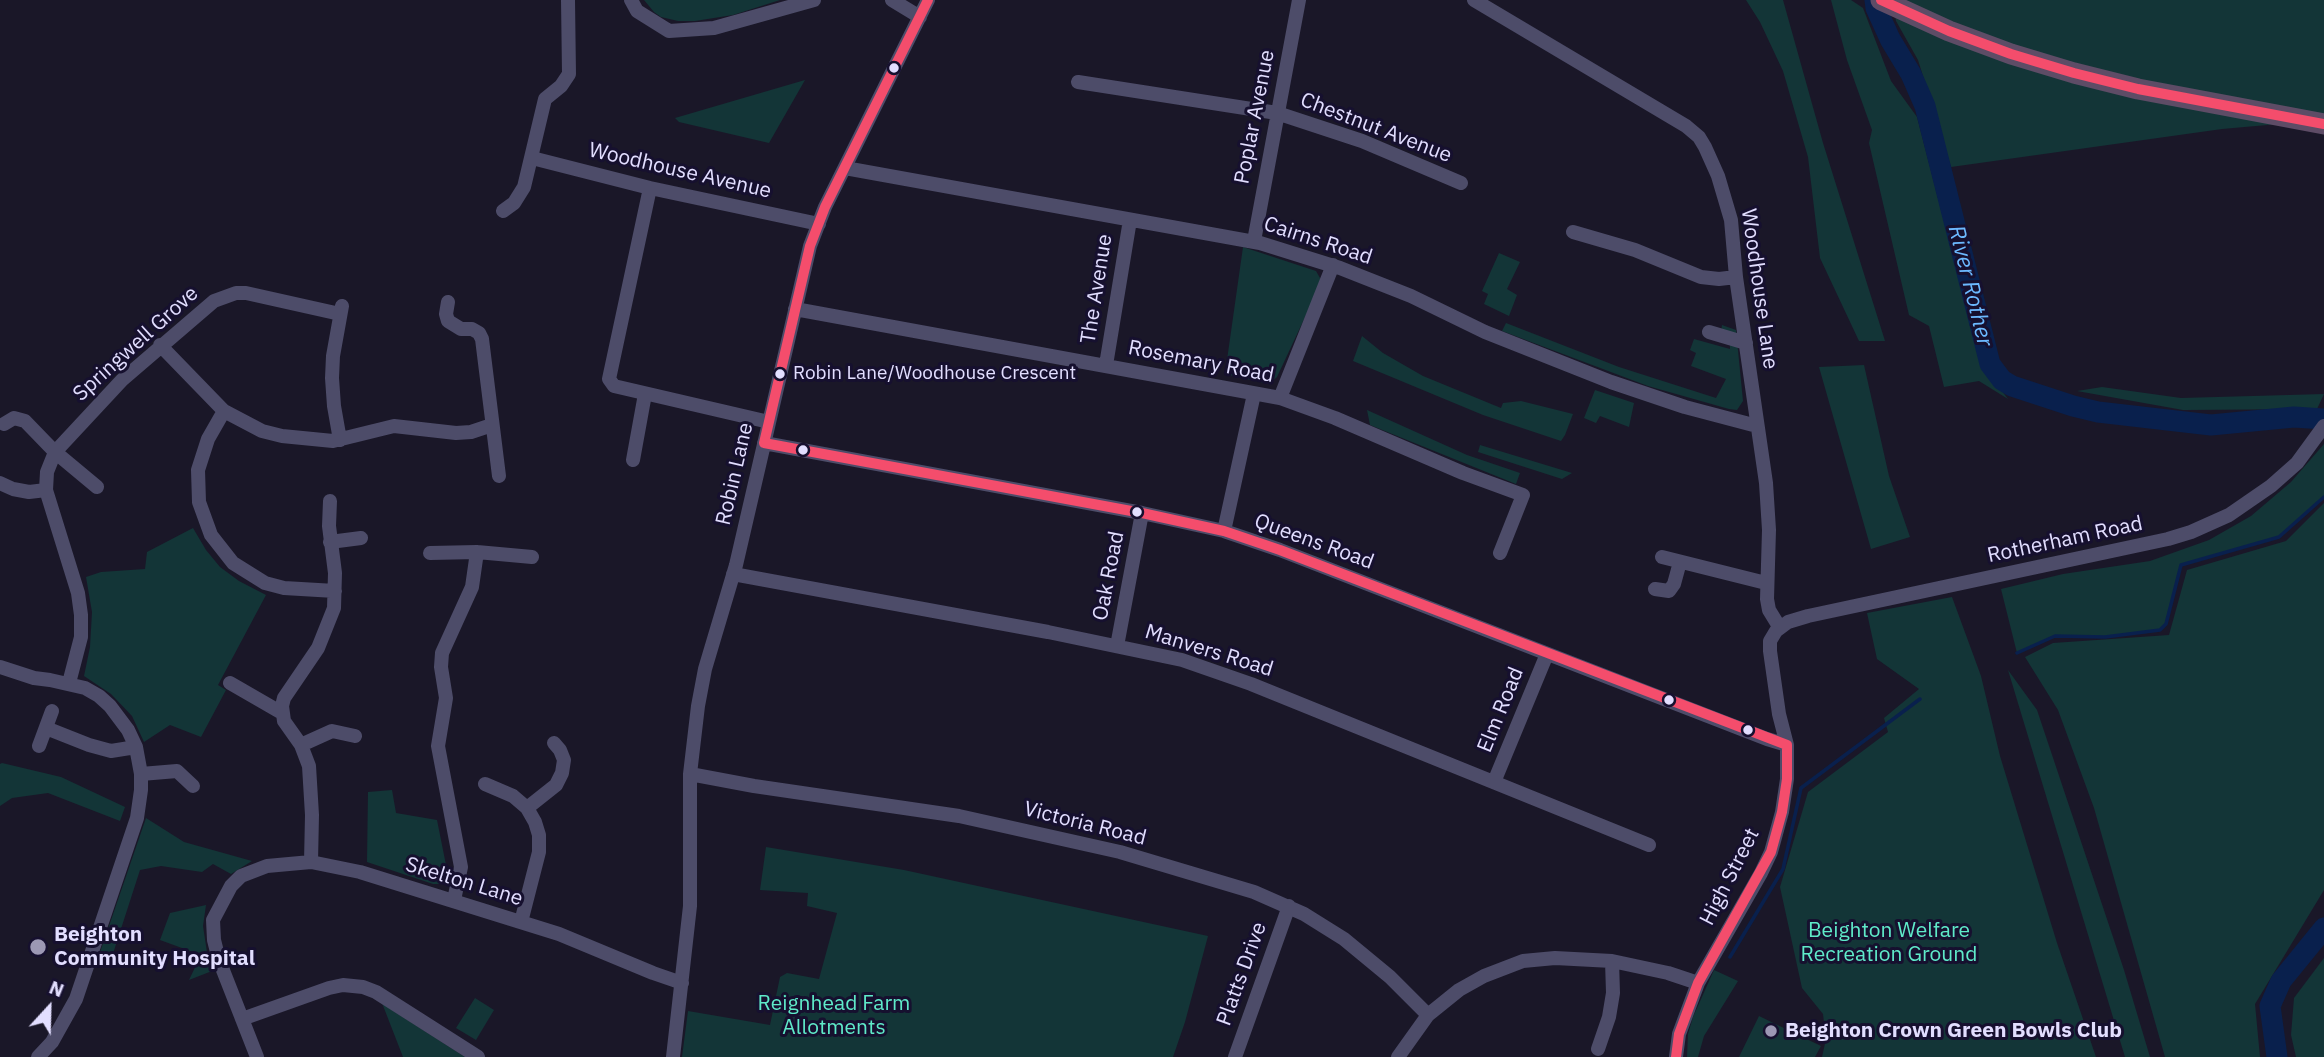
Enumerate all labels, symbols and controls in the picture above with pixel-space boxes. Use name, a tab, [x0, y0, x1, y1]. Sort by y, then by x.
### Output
street label: Poplar Avenue	[1230, 48, 1280, 186]
unlabelled marker	[887, 61, 901, 75]
street label: Chestnut Avenue	[1297, 88, 1455, 168]
street label: Woodhouse Avenue	[586, 138, 774, 204]
street label: Woodhouse Lane	[1735, 207, 1783, 371]
street label: Cairns Road	[1261, 212, 1375, 270]
water label: River Rother	[1942, 223, 1998, 349]
street label: The Avenue	[1076, 232, 1118, 346]
street label: Springwell Grove	[68, 281, 204, 407]
street label: Rosemary Road	[1126, 336, 1276, 388]
place label: Robin Lane/Woodhouse Crescent	[793, 363, 1076, 385]
marker: Robin Lane/Woodhouse Crescent	[773, 367, 787, 381]
street label: Robin Lane	[711, 420, 759, 528]
unlabelled marker	[796, 443, 810, 457]
unlabelled marker	[1130, 505, 1144, 519]
street label: Queens Road	[1251, 509, 1377, 575]
street label: Rotherham Road	[1985, 511, 2145, 569]
street label: Oak Road	[1088, 529, 1130, 623]
street label: Manvers Road	[1142, 620, 1276, 682]
street label: Elm Road	[1473, 664, 1529, 756]
unlabelled marker	[1662, 693, 1676, 707]
unlabelled marker	[1741, 723, 1755, 737]
street label: Victoria Road	[1021, 797, 1149, 851]
street label: High Street	[1695, 824, 1765, 930]
street label: Skelton Lane	[402, 852, 526, 912]
park label: Beighton Welfare Recreation Ground	[1801, 918, 1977, 968]
street label: Platts Drive	[1212, 919, 1272, 1029]
place label: Beighton Community Hospital	[54, 922, 255, 972]
marker: Beighton Community Hospital	[28, 937, 48, 957]
north arrow	[14, 973, 84, 1043]
text: N	[46, 975, 68, 1002]
park label: Reignhead Farm Allotments	[758, 991, 910, 1041]
place label: Beighton Crown Green Bowls Club	[1785, 1018, 2122, 1044]
marker: Beighton Crown Green Bowls Club	[1763, 1023, 1779, 1039]

